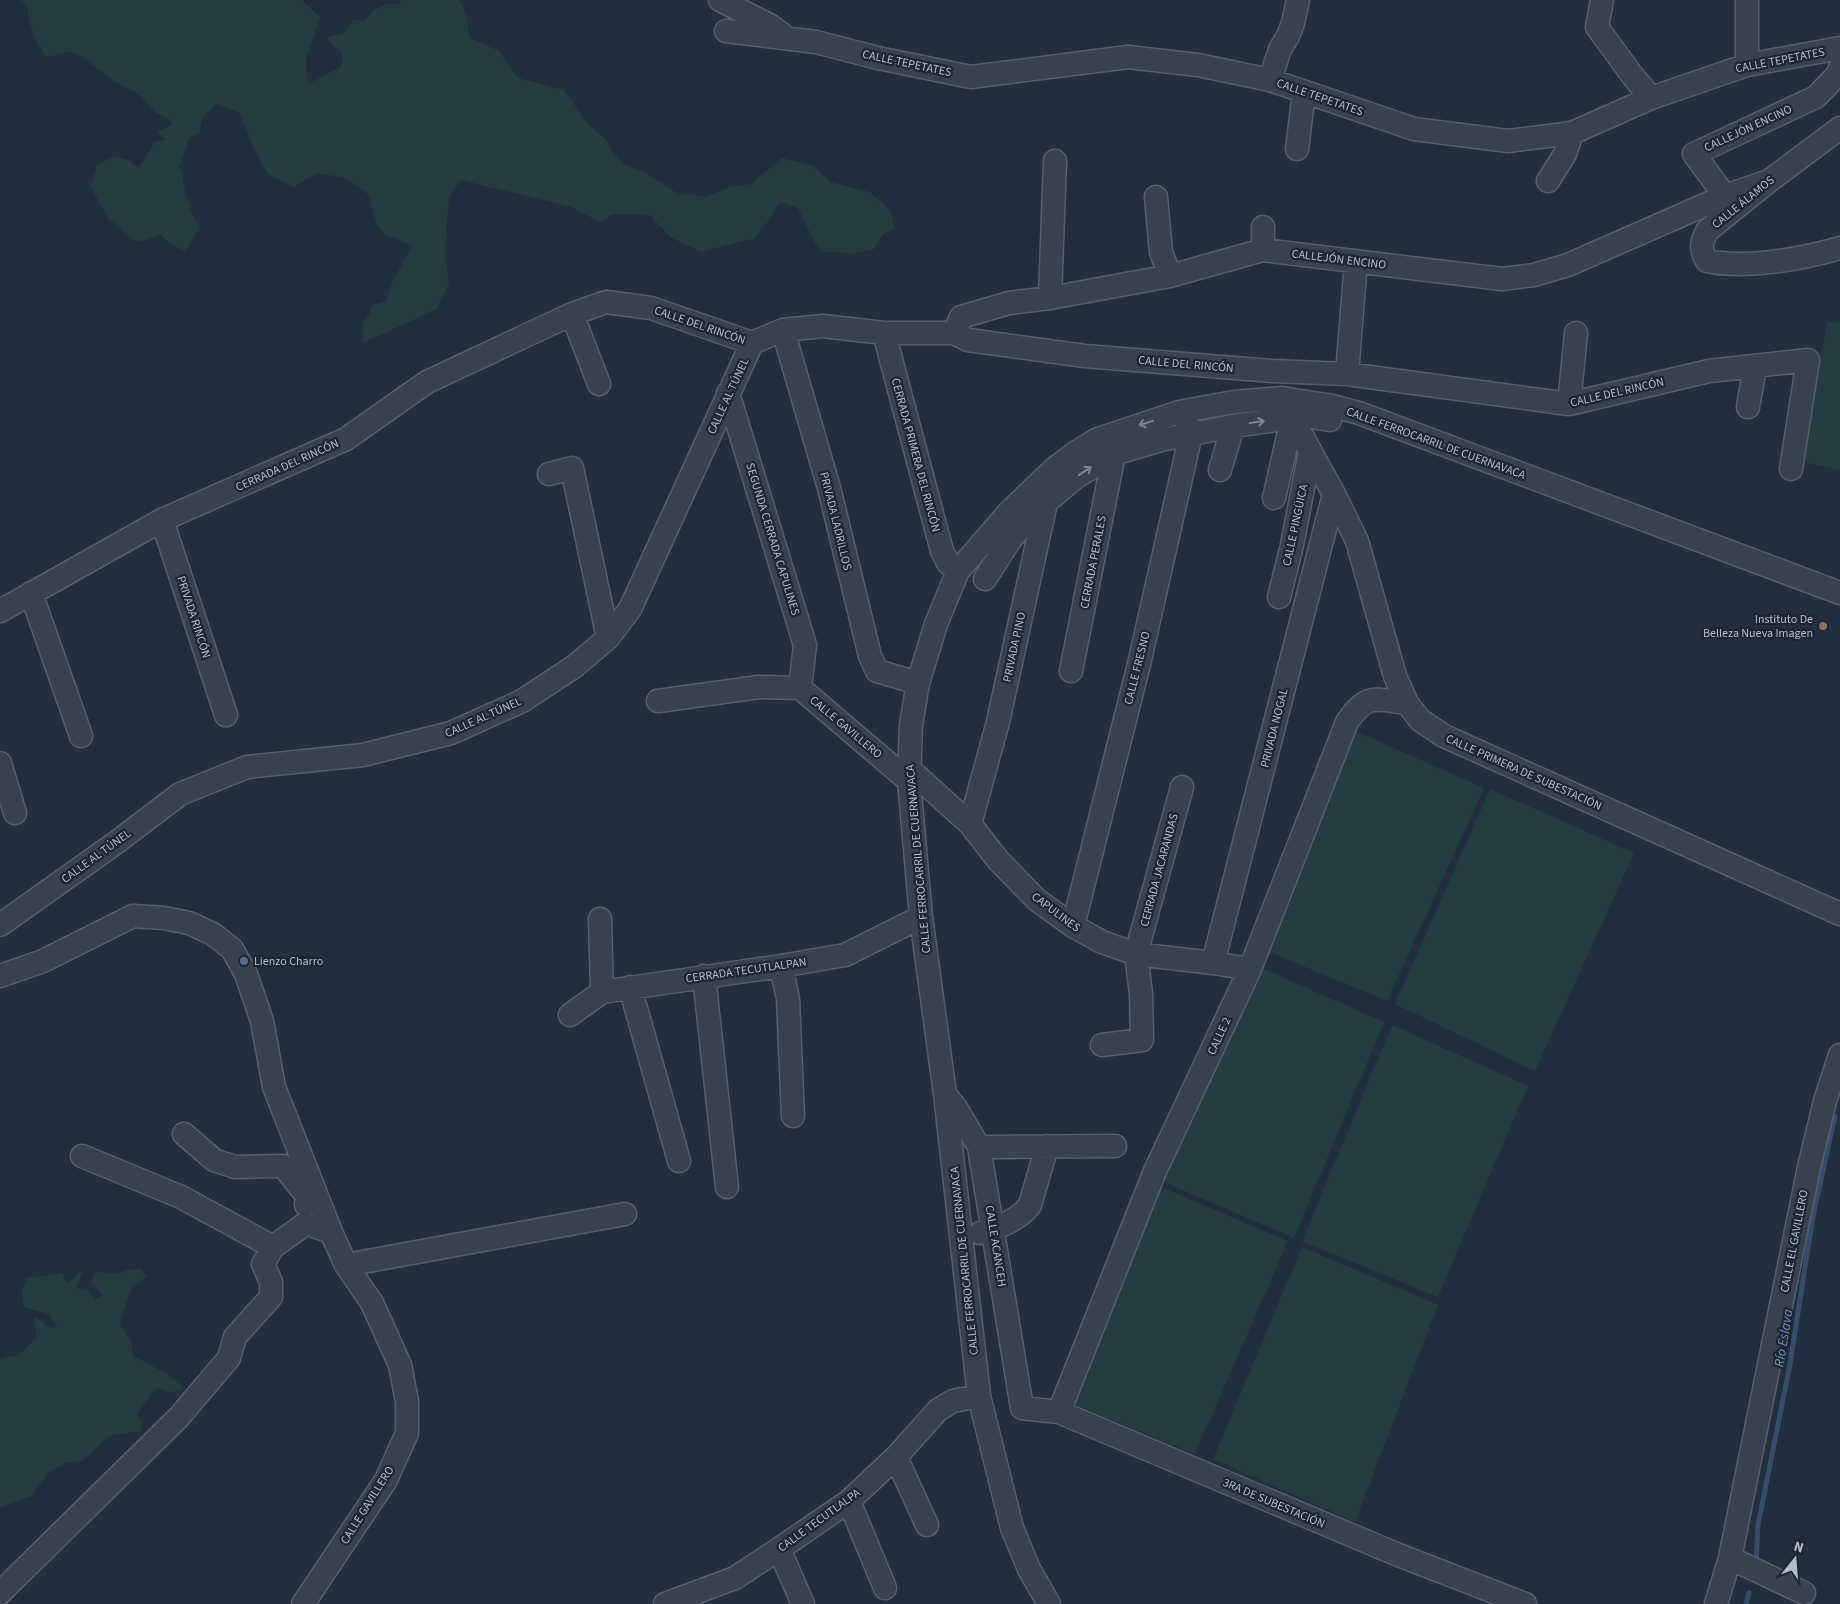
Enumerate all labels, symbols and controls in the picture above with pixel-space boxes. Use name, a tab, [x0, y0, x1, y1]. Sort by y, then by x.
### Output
street label: CALLE TEPETATES	[1734, 44, 1826, 77]
street label: CALLE TEPETATES	[861, 46, 953, 81]
street label: CALLE TEPETATES	[1274, 75, 1365, 120]
street label: CALLEJÓN ENCINO	[1702, 101, 1795, 156]
street label: CALLE ÁLAMOS	[1709, 172, 1778, 233]
street label: CALLEJÓN ENCINO	[1291, 245, 1387, 274]
street label: CALLE DEL RINCÓN	[652, 302, 748, 349]
street label: CALLE DEL RINCÓN	[1138, 352, 1234, 377]
street label: CALLE AL TÚNEL	[703, 355, 754, 437]
street label: CALLE DEL RINCÓN	[1569, 373, 1666, 412]
street label: CERRADA PRIMERA DEL RINCÓN	[887, 376, 944, 534]
street label: CALLE FERROCARRIL DE CUERNAVACA	[1344, 403, 1528, 484]
one-way arrow	[1249, 417, 1265, 427]
one-way arrow	[1139, 419, 1154, 428]
street label: CERRADA DEL RINCÓN	[233, 435, 342, 496]
street label: SEGUNDA CERRADA CAPULINES	[741, 461, 804, 618]
one-way arrow	[1078, 466, 1092, 476]
street label: PRIVADA LADRILLOS	[815, 470, 856, 572]
street label: CALLE PINGÜICA	[1279, 482, 1313, 568]
street label: CERRADA PERALES	[1076, 514, 1111, 610]
street label: PRIVADA RINCÓN	[172, 574, 215, 660]
street label: PRIVADA PINO	[999, 611, 1030, 684]
place label: Instituto De Belleza Nueva Imagen	[1703, 611, 1813, 642]
marker: Instituto De Belleza Nueva Imagen	[1817, 620, 1829, 632]
street label: CALLE FRESNO	[1120, 630, 1155, 707]
street label: PRIVADA NOGAL	[1256, 687, 1293, 769]
street label: CALLE GAVILLERO	[806, 692, 885, 763]
street label: CALLE AL TÚNEL	[442, 693, 525, 742]
street label: CALLE PRIMERA DE SUBESTACIÓN	[1443, 730, 1605, 815]
street label: CALLE FERROCARRIL DE CUERNAVACA	[902, 763, 935, 954]
street label: CERRADA JACARANDAS	[1136, 812, 1183, 928]
street label: CALLE AL TÚNEL	[58, 825, 135, 888]
street label: CAPULINES	[1028, 888, 1084, 936]
place label: Lienzo Charro	[254, 953, 323, 970]
street label: CERRADA TECUTLALPAN	[685, 954, 808, 987]
marker: Lienzo Charro	[238, 955, 250, 967]
street label: CALLE 2	[1203, 1015, 1236, 1058]
street label: CALLE FERROCARRIL DE CUERNAVACA	[946, 1165, 983, 1356]
street label: CALLE EL GAVILLERO	[1776, 1188, 1813, 1294]
street label: CALLE ACANCEH	[981, 1204, 1010, 1288]
water label: Río Eslava	[1770, 1307, 1799, 1369]
street label: CALLE GAVILLERO	[336, 1463, 398, 1548]
street label: 3RA DE SUBESTACIÓN	[1220, 1474, 1328, 1533]
street label: CALLE TECUTLALPA	[775, 1484, 864, 1556]
north arrow	[1770, 1534, 1820, 1584]
text: N	[1791, 1537, 1806, 1558]

